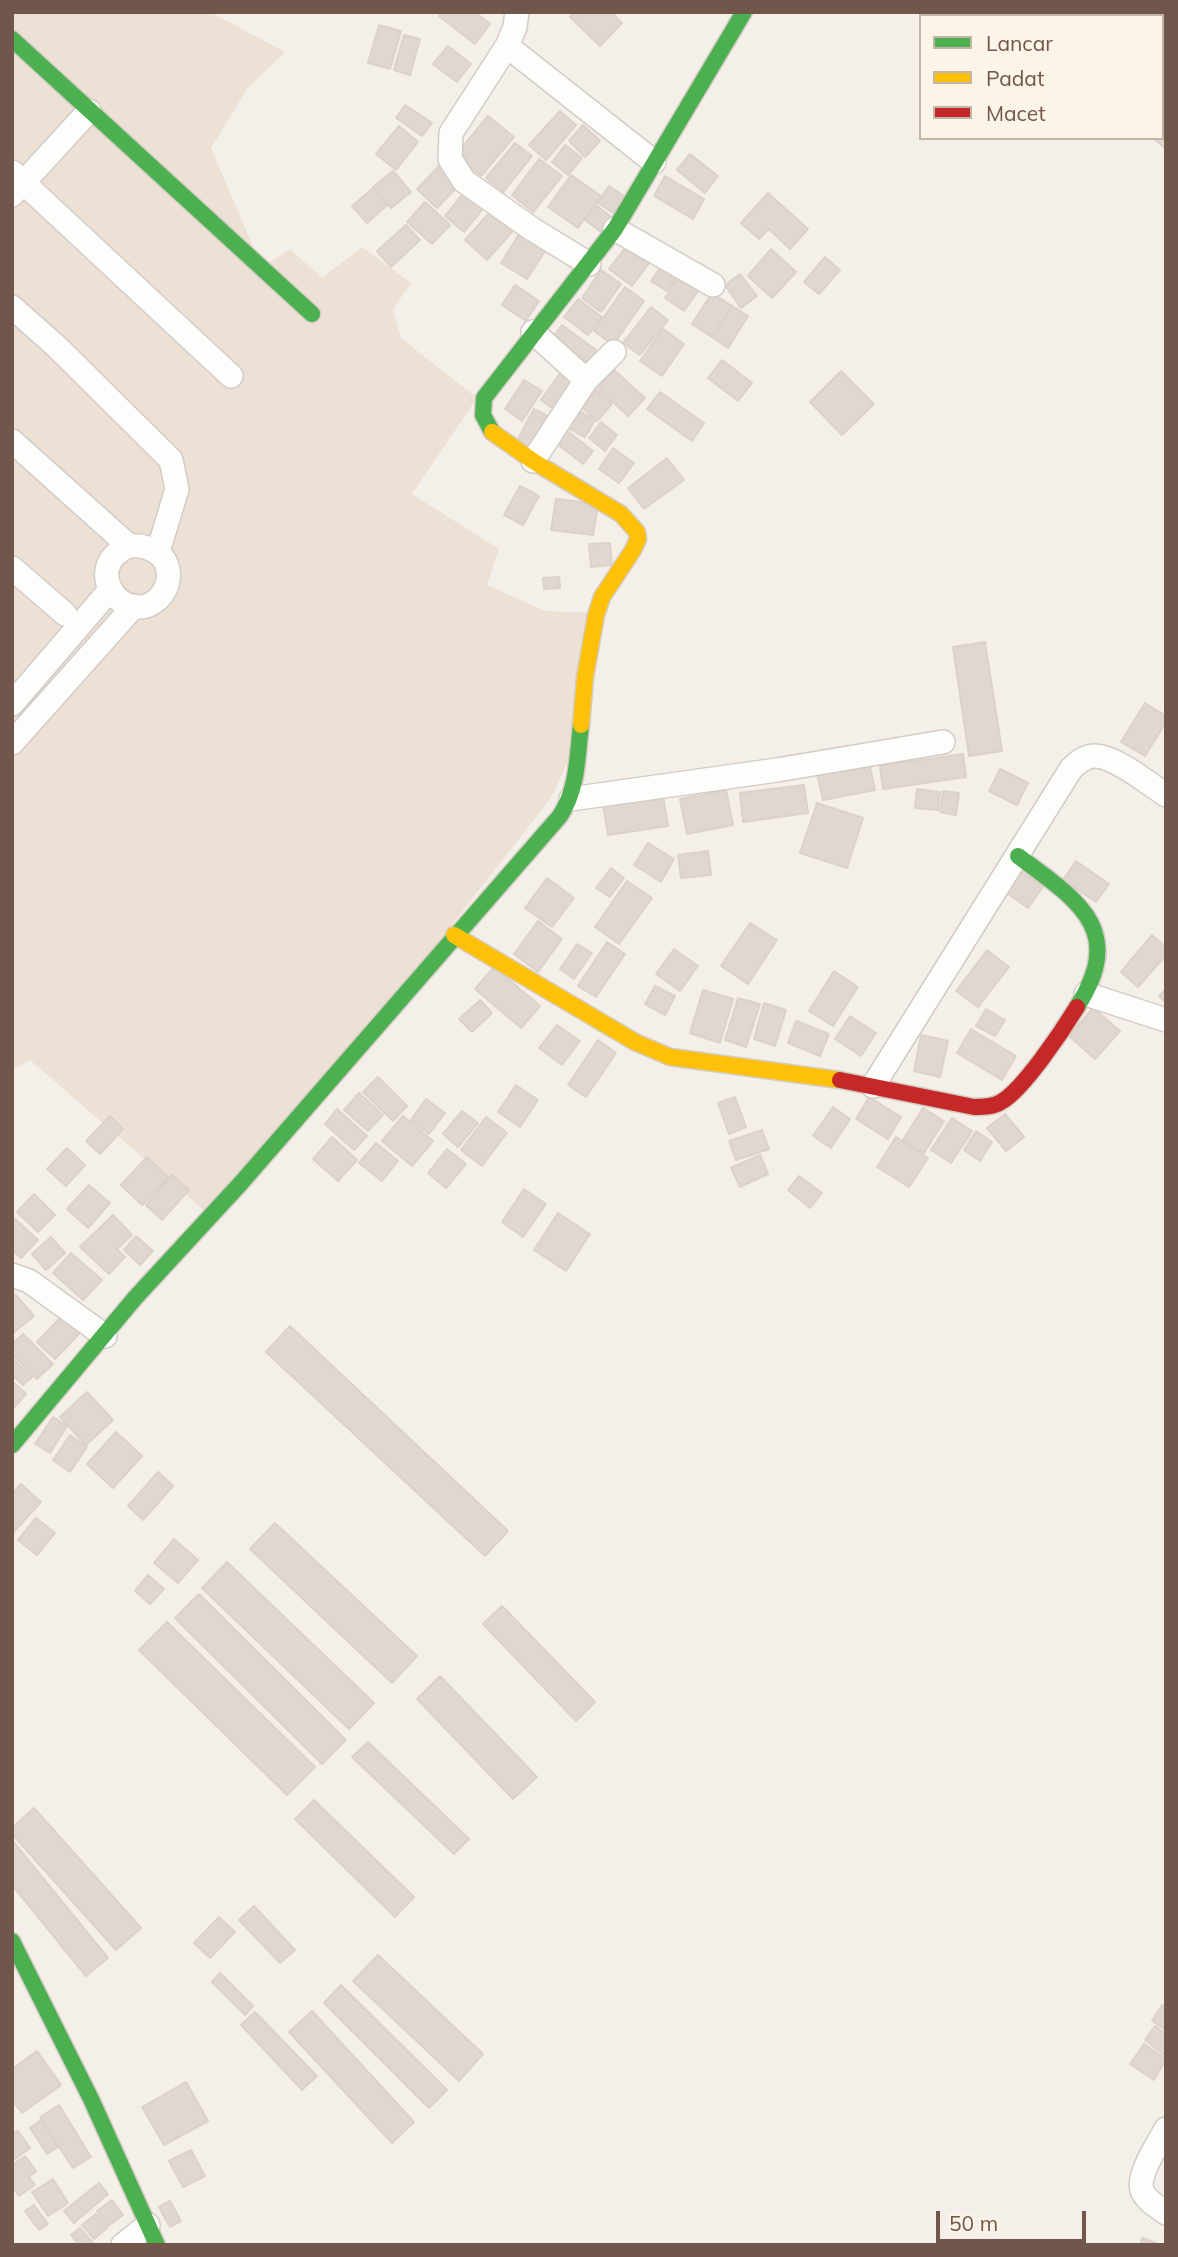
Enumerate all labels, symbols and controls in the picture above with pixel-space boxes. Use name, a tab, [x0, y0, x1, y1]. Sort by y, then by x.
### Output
legend	[919, 14, 1164, 140]
text: Lancar	[986, 30, 1053, 56]
text: Padat	[986, 65, 1044, 91]
text: Macet	[986, 100, 1046, 126]
scale bar	[940, 2198, 1090, 2242]
text: 50 m	[949, 2210, 998, 2236]

